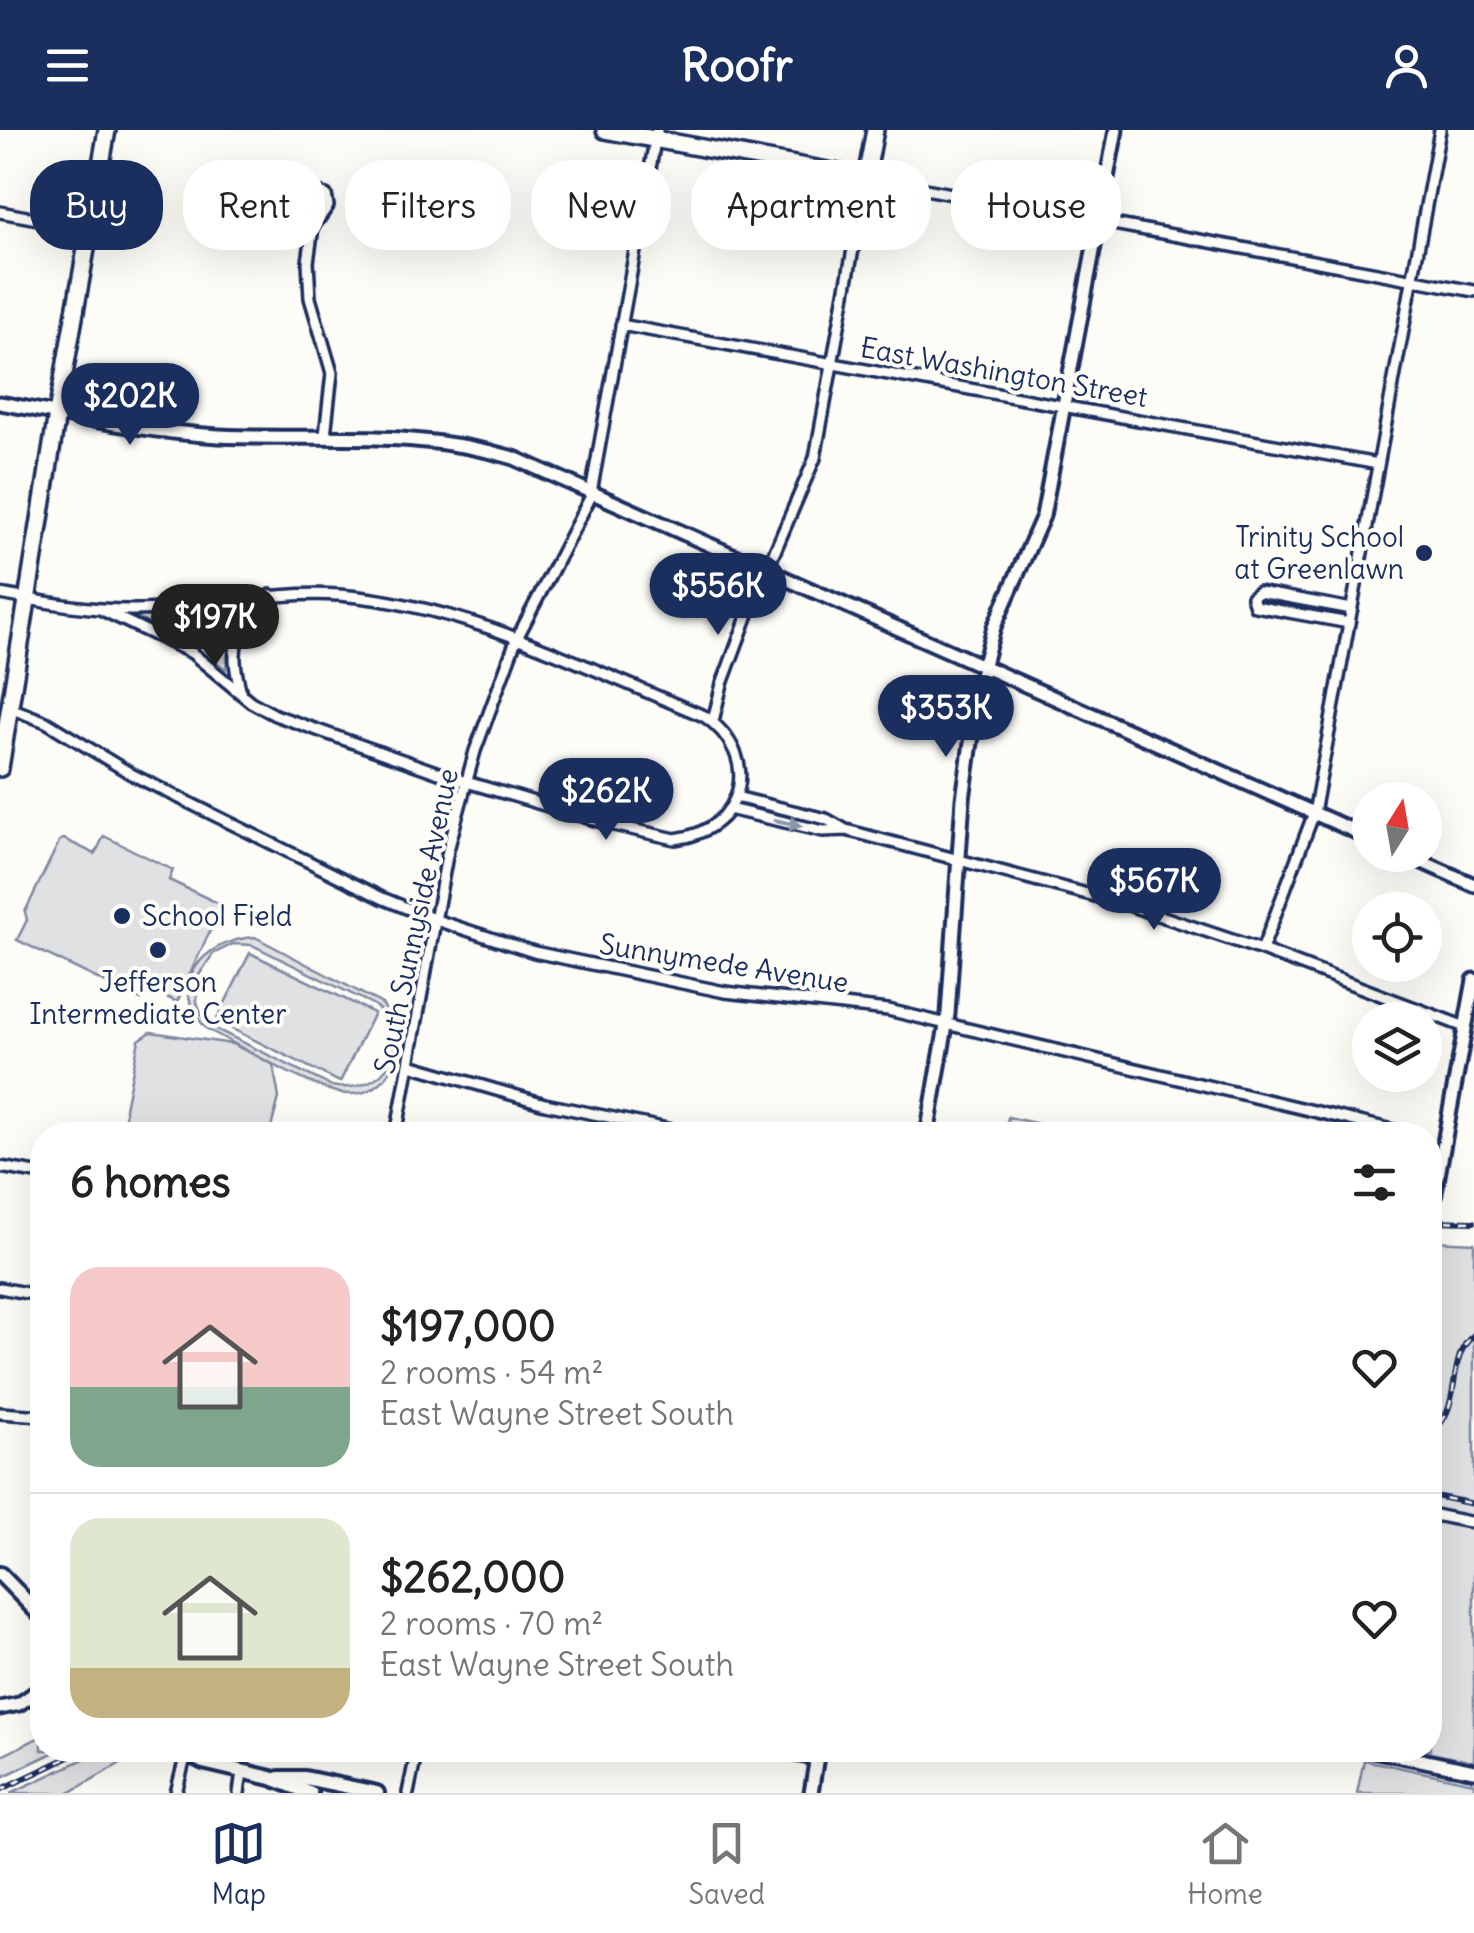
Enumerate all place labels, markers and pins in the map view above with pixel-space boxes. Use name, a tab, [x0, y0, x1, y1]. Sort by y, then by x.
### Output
pin: $202K	[60, 363, 200, 448]
place label: Trinity School at Greenlawn	[1234, 519, 1404, 587]
marker: Trinity School at Greenlawn	[1413, 542, 1435, 564]
pin: $556K	[648, 553, 788, 638]
pin: $197K	[145, 584, 285, 669]
pin: $353K	[876, 675, 1016, 760]
pin: $262K	[536, 758, 676, 843]
pin: $567K	[1084, 848, 1224, 933]
place label: School Field	[142, 898, 292, 934]
marker: School Field	[111, 905, 133, 927]
marker: Jefferson Intermediate Center	[147, 939, 169, 961]
place label: Jefferson Intermediate Center	[29, 964, 287, 1032]

